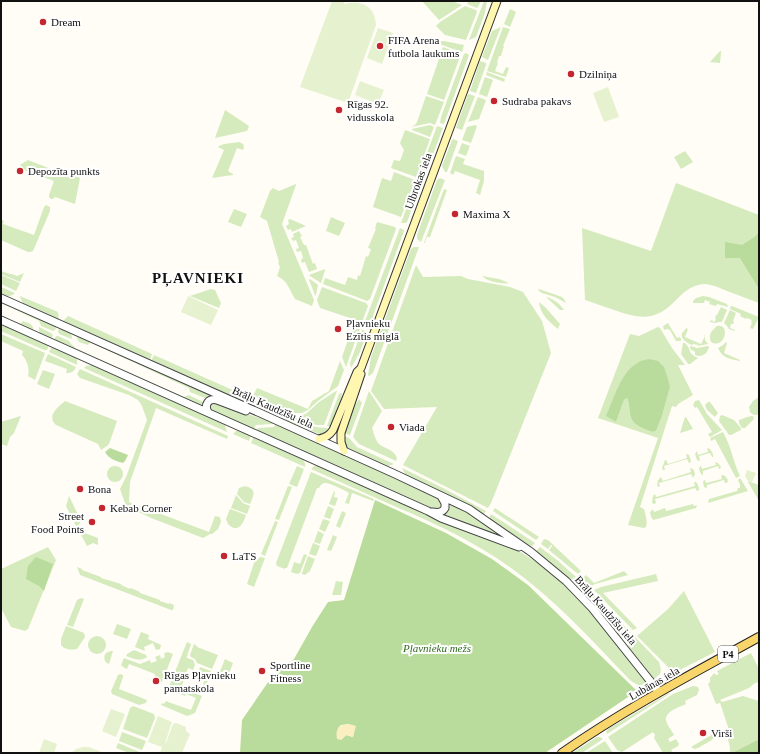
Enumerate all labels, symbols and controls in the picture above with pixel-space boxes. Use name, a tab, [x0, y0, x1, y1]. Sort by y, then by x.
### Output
place label: Dream	[51, 16, 81, 28]
marker: Dream	[38, 17, 48, 27]
place label: FIFA Arena futbola laukums	[388, 34, 459, 59]
marker: FIFA Arena futbola laukums	[375, 41, 385, 51]
place label: Dzilniņa	[579, 68, 617, 81]
marker: Dzilniņa	[566, 69, 576, 79]
place label: Sudraba pakavs	[502, 95, 571, 107]
marker: Sudraba pakavs	[489, 96, 499, 106]
place label: Rīgas 92. vidusskola	[347, 98, 394, 123]
marker: Rīgas 92. vidusskola	[334, 105, 344, 115]
street label: Ulbrokas iela	[402, 151, 434, 211]
place label: Depozīta punkts	[28, 165, 100, 177]
marker: Depozīta punkts	[15, 166, 25, 176]
place label: Maxima X	[463, 208, 510, 220]
marker: Maxima X	[450, 209, 460, 219]
district label: PĻAVNIEKI	[152, 270, 244, 287]
place label: Pļavnieku Ezītis miglā	[346, 317, 399, 342]
marker: Pļavnieku Ezītis miglā	[333, 324, 343, 334]
street label: Brāļu Kaudzīšu iela	[230, 384, 315, 431]
place label: Viada	[399, 421, 425, 433]
marker: Viada	[386, 422, 396, 432]
place label: Bona	[88, 483, 111, 495]
marker: Bona	[75, 484, 85, 494]
place label: Kebab Corner	[110, 502, 172, 514]
marker: Kebab Corner	[97, 503, 107, 513]
place label: Street Food Points	[31, 510, 84, 535]
marker: Street Food Points	[87, 517, 97, 527]
place label: LaTS	[232, 550, 256, 562]
marker: LaTS	[219, 551, 229, 561]
street label: Brāļu Kaudzīšu iela	[572, 573, 639, 648]
park label: Pļavnieku mežs	[402, 642, 471, 655]
road number: P4	[718, 646, 738, 662]
place label: Sportline Fitness	[270, 659, 310, 684]
street label: Lubānas iela	[627, 664, 681, 702]
marker: Sportline Fitness	[257, 666, 267, 676]
place label: Rīgas Pļavnieku pamatskola	[164, 669, 236, 694]
marker: Rīgas Pļavnieku pamatskola	[151, 676, 161, 686]
place label: Virši	[711, 727, 732, 739]
marker: Virši	[698, 728, 708, 738]

